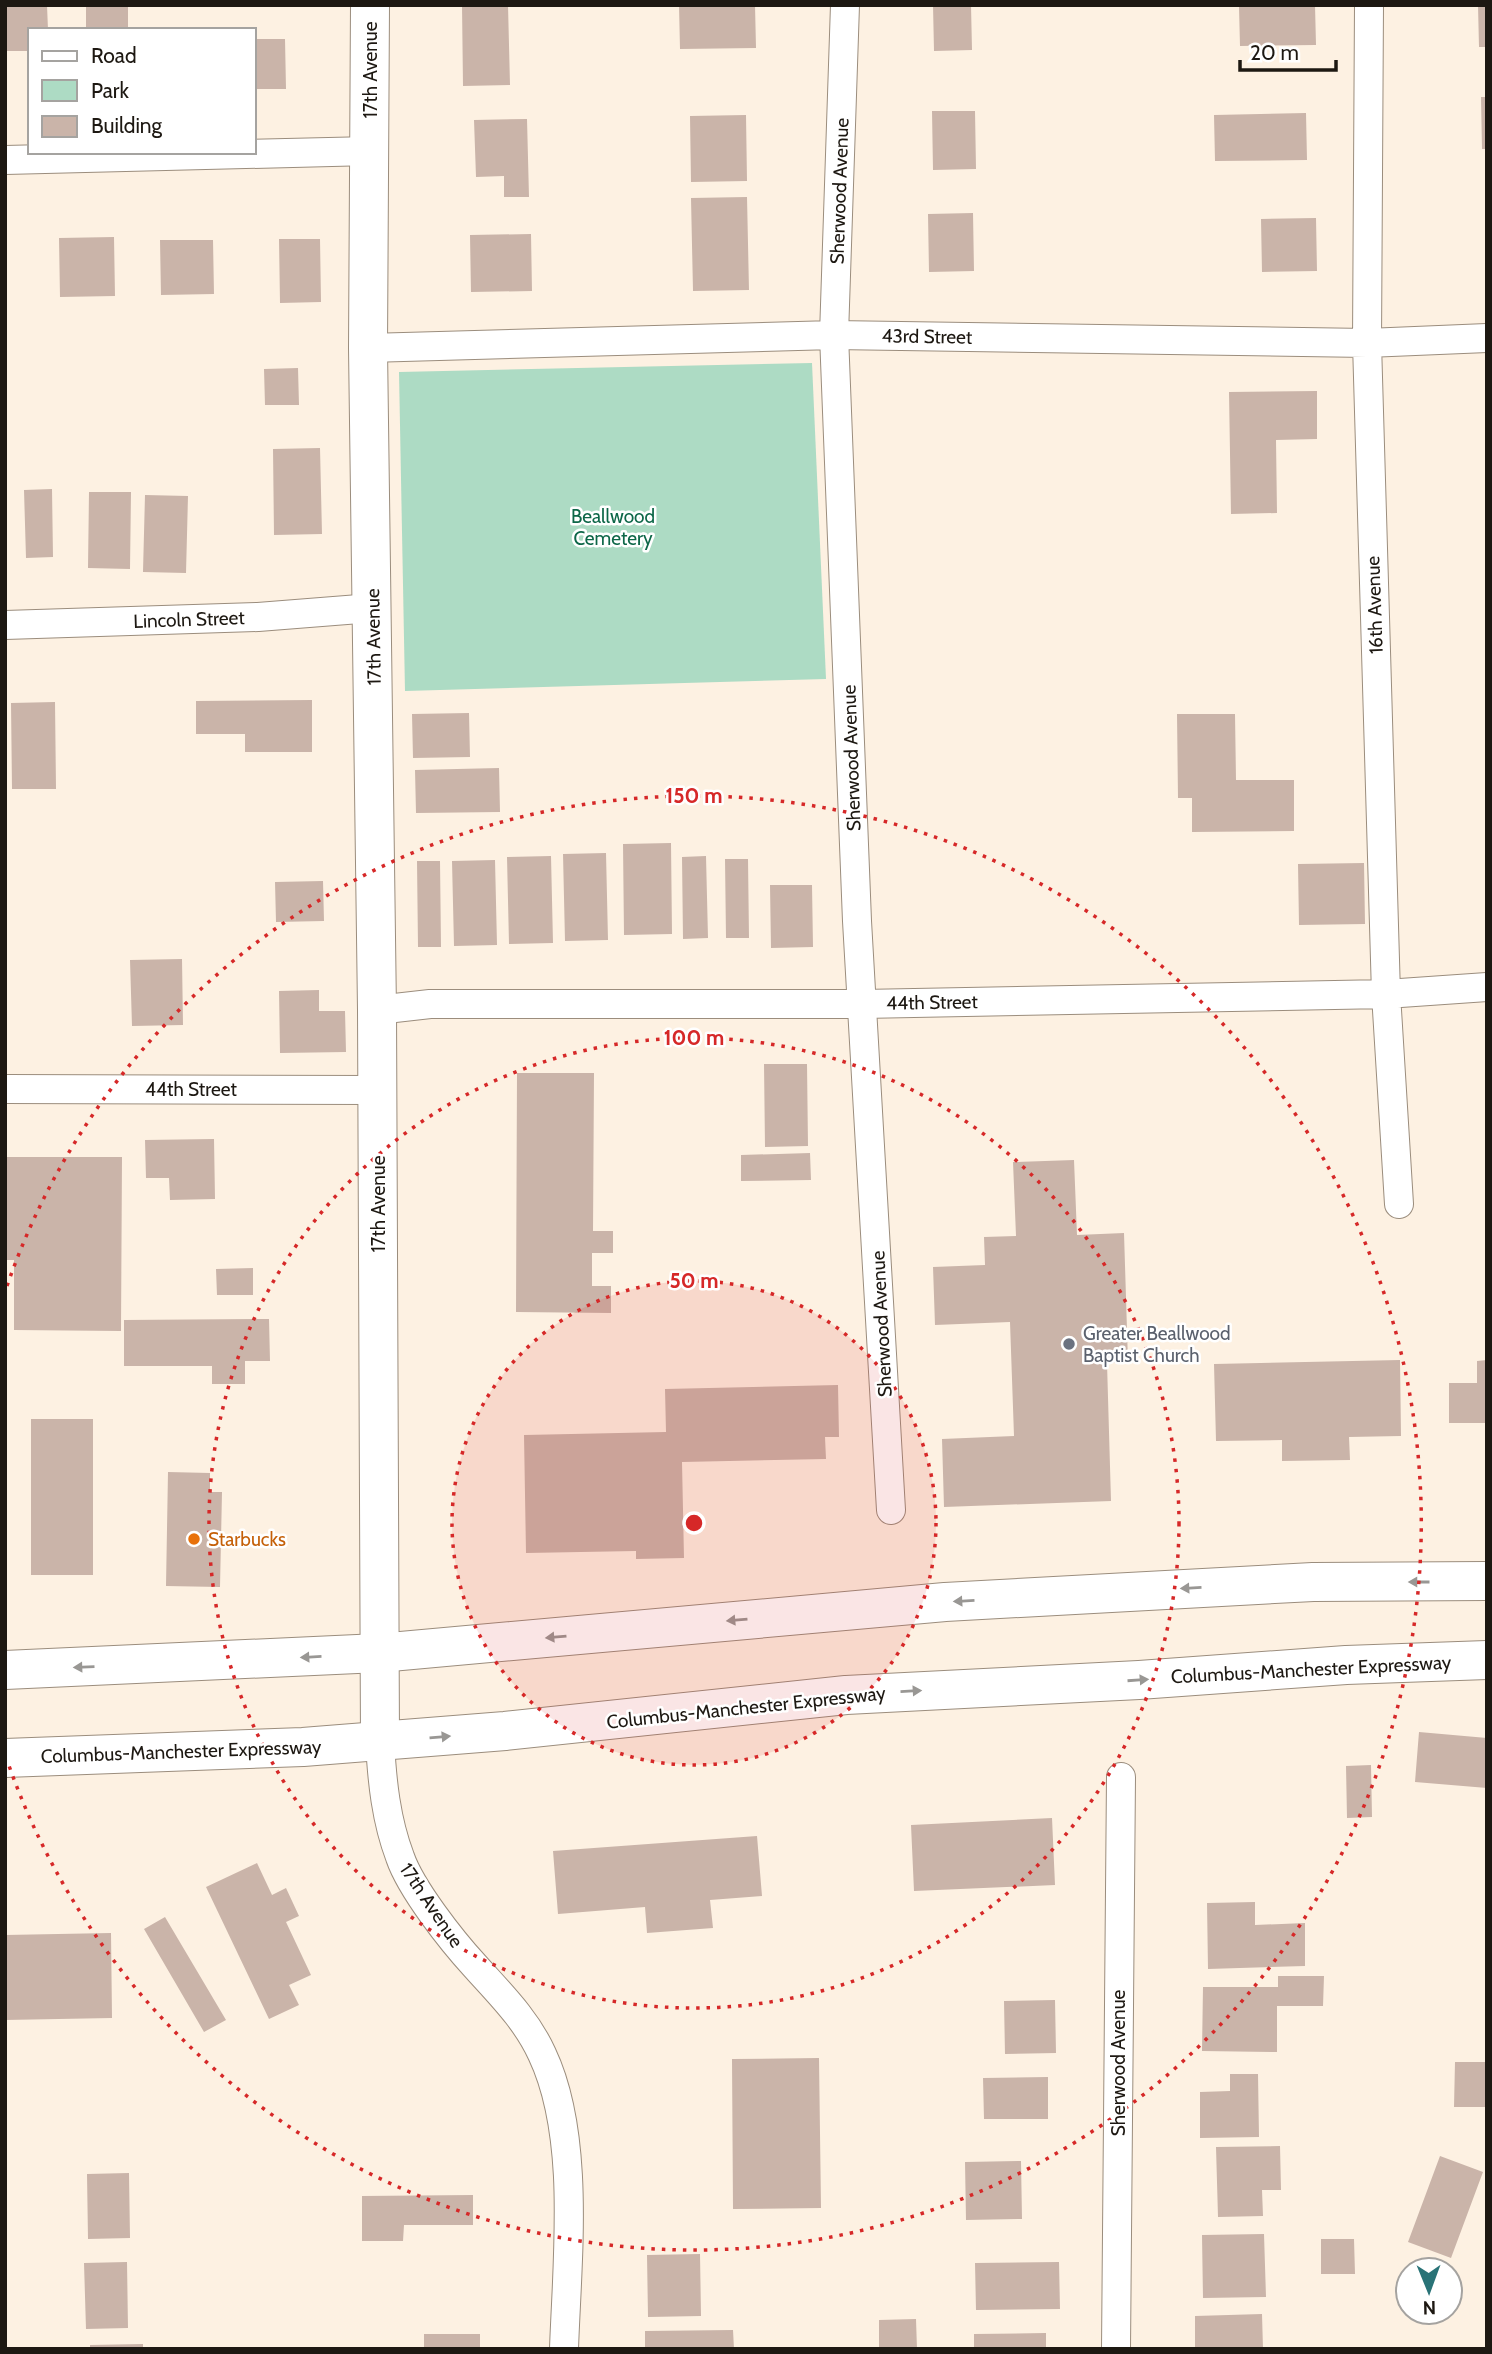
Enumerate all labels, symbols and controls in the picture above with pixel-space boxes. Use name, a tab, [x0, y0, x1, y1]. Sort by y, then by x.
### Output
street label: 17th Avenue	[359, 21, 382, 118]
legend	[28, 28, 256, 154]
scale bar	[1240, 28, 1336, 72]
text: 20 m	[1250, 40, 1299, 65]
text: Road	[91, 43, 137, 68]
text: Park	[91, 78, 129, 103]
text: Building	[91, 113, 163, 138]
street label: Sherwood Avenue	[825, 117, 854, 265]
street label: 43rd Street	[881, 324, 973, 349]
park label: Beallwood Cemetery	[571, 505, 655, 550]
street label: 16th Avenue	[1361, 555, 1388, 654]
street label: 17th Avenue	[361, 588, 386, 686]
street label: Lincoln Street	[133, 606, 246, 633]
street label: Sherwood Avenue	[837, 684, 866, 832]
text: 150 m	[666, 783, 722, 808]
street label: 44th Street	[886, 990, 979, 1015]
text: 100 m	[664, 1025, 724, 1050]
street label: 44th Street	[145, 1078, 237, 1101]
street label: 17th Avenue	[367, 1155, 390, 1252]
street label: Sherwood Avenue	[866, 1250, 897, 1398]
text: 50 m	[669, 1268, 719, 1293]
place label: Greater Beallwood Baptist Church	[1083, 1322, 1231, 1367]
marker: Greater Beallwood Baptist Church	[1061, 1336, 1077, 1352]
centre of rings	[682, 1511, 706, 1535]
place label: Starbucks	[208, 1528, 286, 1551]
marker: Starbucks	[186, 1531, 202, 1547]
one-way arrow	[1407, 1576, 1429, 1587]
one-way arrow	[1180, 1583, 1202, 1594]
one-way arrow	[953, 1595, 975, 1606]
one-way arrow	[726, 1615, 748, 1626]
one-way arrow	[545, 1632, 567, 1643]
street label: Columbus-Manchester Expressway	[1170, 1651, 1452, 1688]
one-way arrow	[300, 1652, 322, 1663]
one-way arrow	[72, 1661, 94, 1672]
one-way arrow	[1127, 1674, 1149, 1685]
street label: Columbus-Manchester Expressway	[605, 1681, 887, 1734]
one-way arrow	[900, 1686, 922, 1697]
one-way arrow	[430, 1731, 452, 1742]
street label: Columbus-Manchester Expressway	[40, 1735, 322, 1768]
street label: 17th Avenue	[395, 1859, 468, 1952]
street label: Sherwood Avenue	[1107, 1989, 1130, 2136]
north arrow	[1394, 2256, 1464, 2326]
text: N	[1422, 2296, 1436, 2319]

